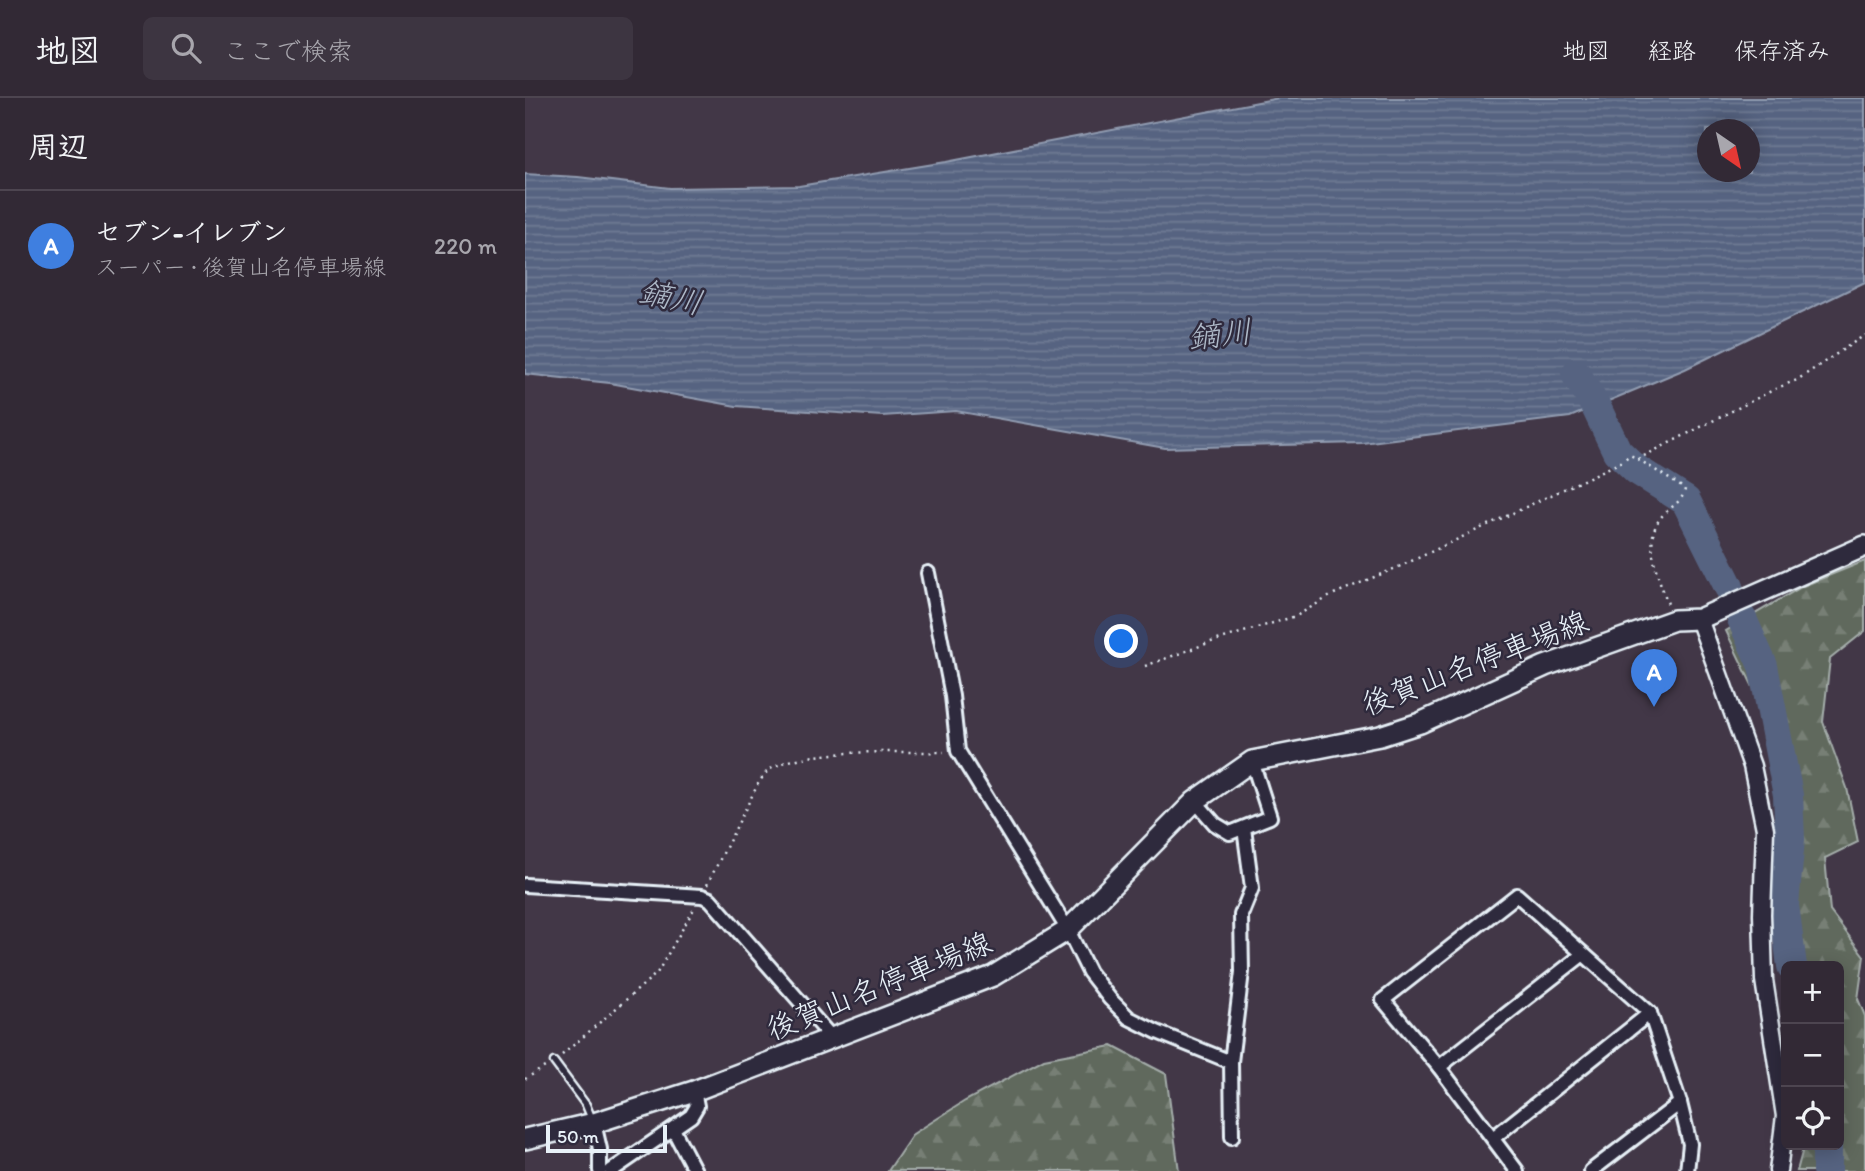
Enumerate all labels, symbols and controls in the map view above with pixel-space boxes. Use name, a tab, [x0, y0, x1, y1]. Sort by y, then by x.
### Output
search box	[143, 17, 633, 80]
icon: search	[167, 29, 205, 67]
text: 地図	[35, 31, 101, 70]
text: ここで検索	[223, 35, 353, 67]
text: 地図	[1562, 36, 1610, 65]
text: 経路	[1648, 36, 1696, 65]
text: 保存済み	[1734, 36, 1830, 65]
north arrow	[1697, 119, 1760, 182]
text: 周辺	[28, 128, 88, 165]
text: セブン-イレブン	[95, 216, 287, 248]
text: A	[44, 232, 58, 260]
text: 220 m	[434, 232, 497, 260]
text: スーパー · 後賀山名停車場線	[95, 253, 386, 281]
water label: 鏑川	[636, 272, 706, 322]
water label: 鏑川	[1186, 312, 1254, 356]
street label: 後賀山名停車場線	[1356, 602, 1593, 723]
your location	[1104, 624, 1138, 658]
pin: A	[1631, 649, 1677, 707]
street label: 後賀山名停車場線	[761, 923, 997, 1048]
map controls	[1781, 961, 1844, 1150]
button: +	[1781, 961, 1844, 1024]
button: −	[1781, 1024, 1844, 1087]
button: locate	[1781, 1087, 1844, 1150]
scale bar	[546, 1122, 667, 1154]
text: 50 m	[557, 1125, 599, 1148]

